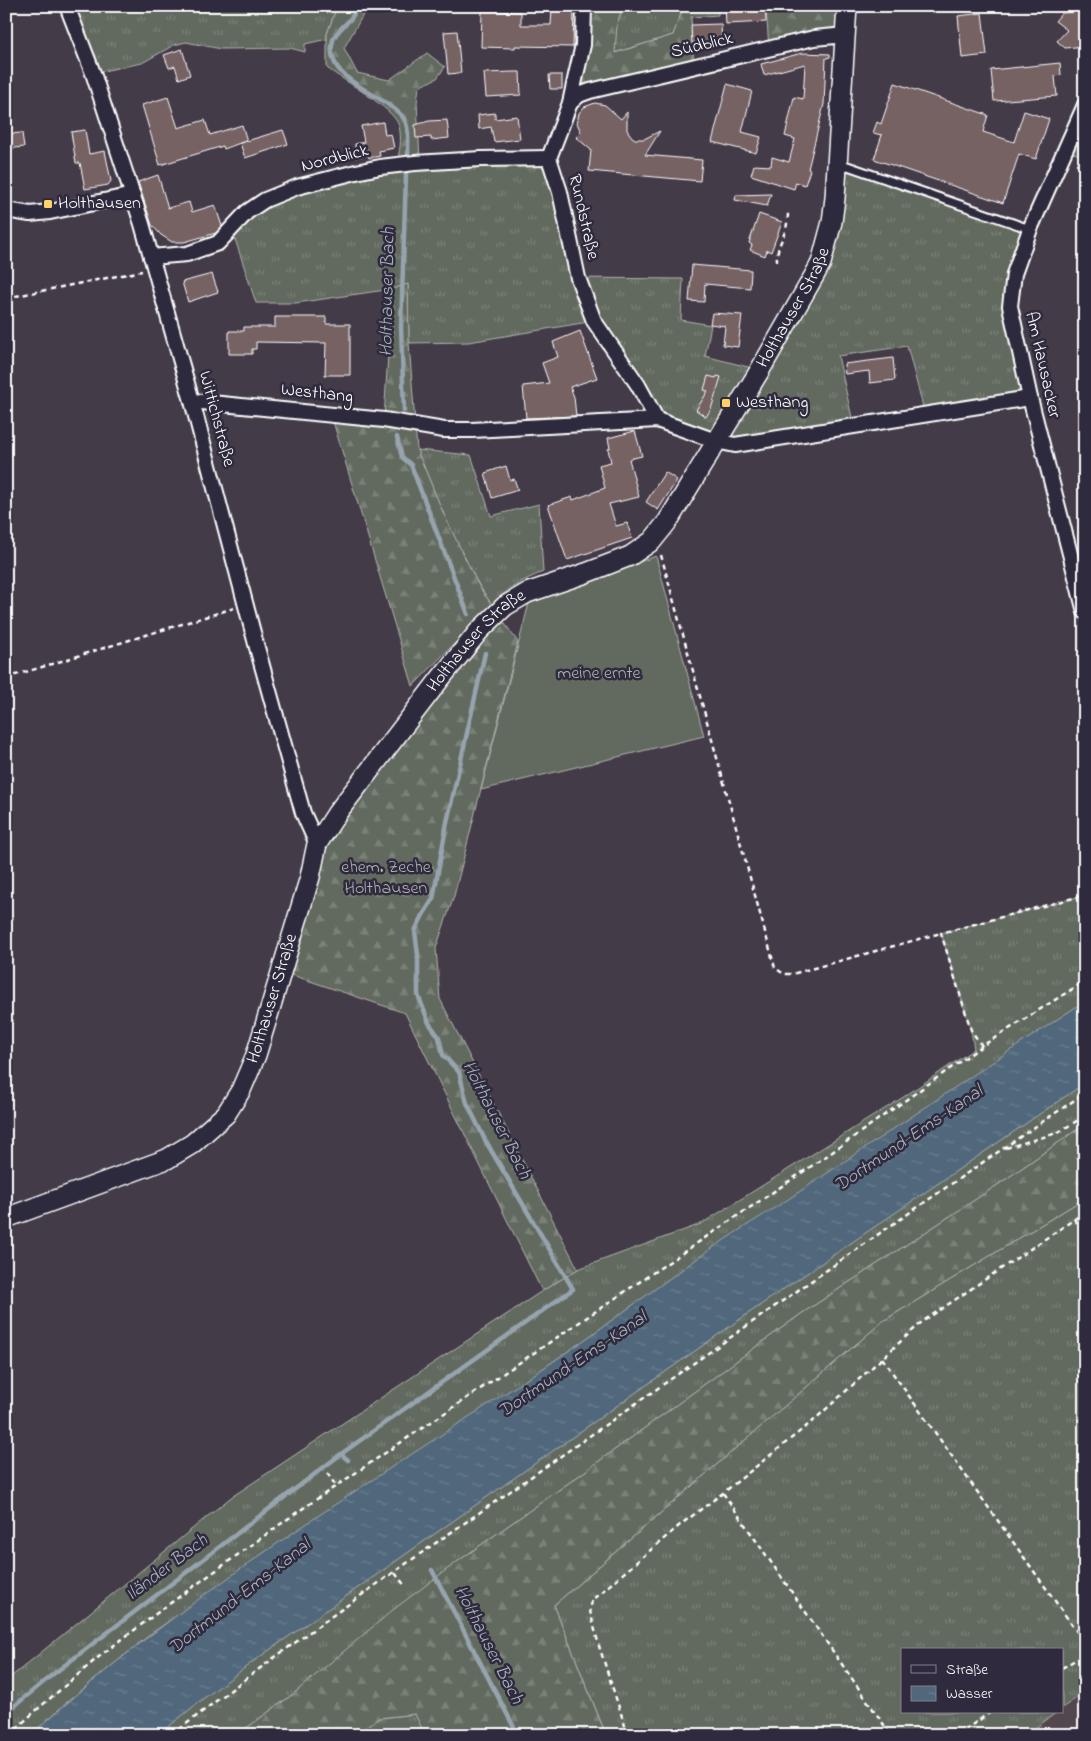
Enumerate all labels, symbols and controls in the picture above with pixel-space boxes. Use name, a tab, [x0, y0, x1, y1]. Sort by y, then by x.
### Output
street label: Südblick	[668, 26, 736, 66]
street label: Nordblick	[299, 138, 371, 180]
street label: Rundstraße	[561, 172, 606, 263]
place label: Holthausen	[58, 191, 141, 217]
marker: Holthausen	[42, 198, 54, 210]
water label: Holthauser Bach	[373, 226, 403, 357]
street label: Holthauser Straße	[751, 244, 838, 373]
street label: Am Hausacker	[1017, 309, 1067, 421]
street label: Wittichstraße	[191, 368, 241, 471]
street label: Westhang	[280, 377, 354, 412]
place label: Westhang	[736, 390, 808, 417]
marker: Westhang	[720, 397, 732, 409]
street label: Holthauser Straße	[421, 583, 532, 698]
park label: meine ernte	[557, 661, 642, 687]
park label: ehem. Zeche Holthausen	[341, 855, 432, 902]
street label: Holthauser Straße	[241, 930, 305, 1068]
water label: Holthauser Bach	[455, 1056, 538, 1185]
water label: Dortmund-Ems-Kanal	[829, 1078, 991, 1199]
water label: Dortmund-Ems-Kanal	[493, 1304, 655, 1425]
water label: Iländer Bach	[120, 1527, 215, 1608]
water label: Dortmund-Ems-Kanal	[163, 1531, 319, 1661]
water label: Holthauser Bach	[447, 1581, 530, 1710]
legend	[901, 1648, 1064, 1714]
text: Straße	[946, 1659, 988, 1681]
text: Wasser	[946, 1683, 993, 1705]

